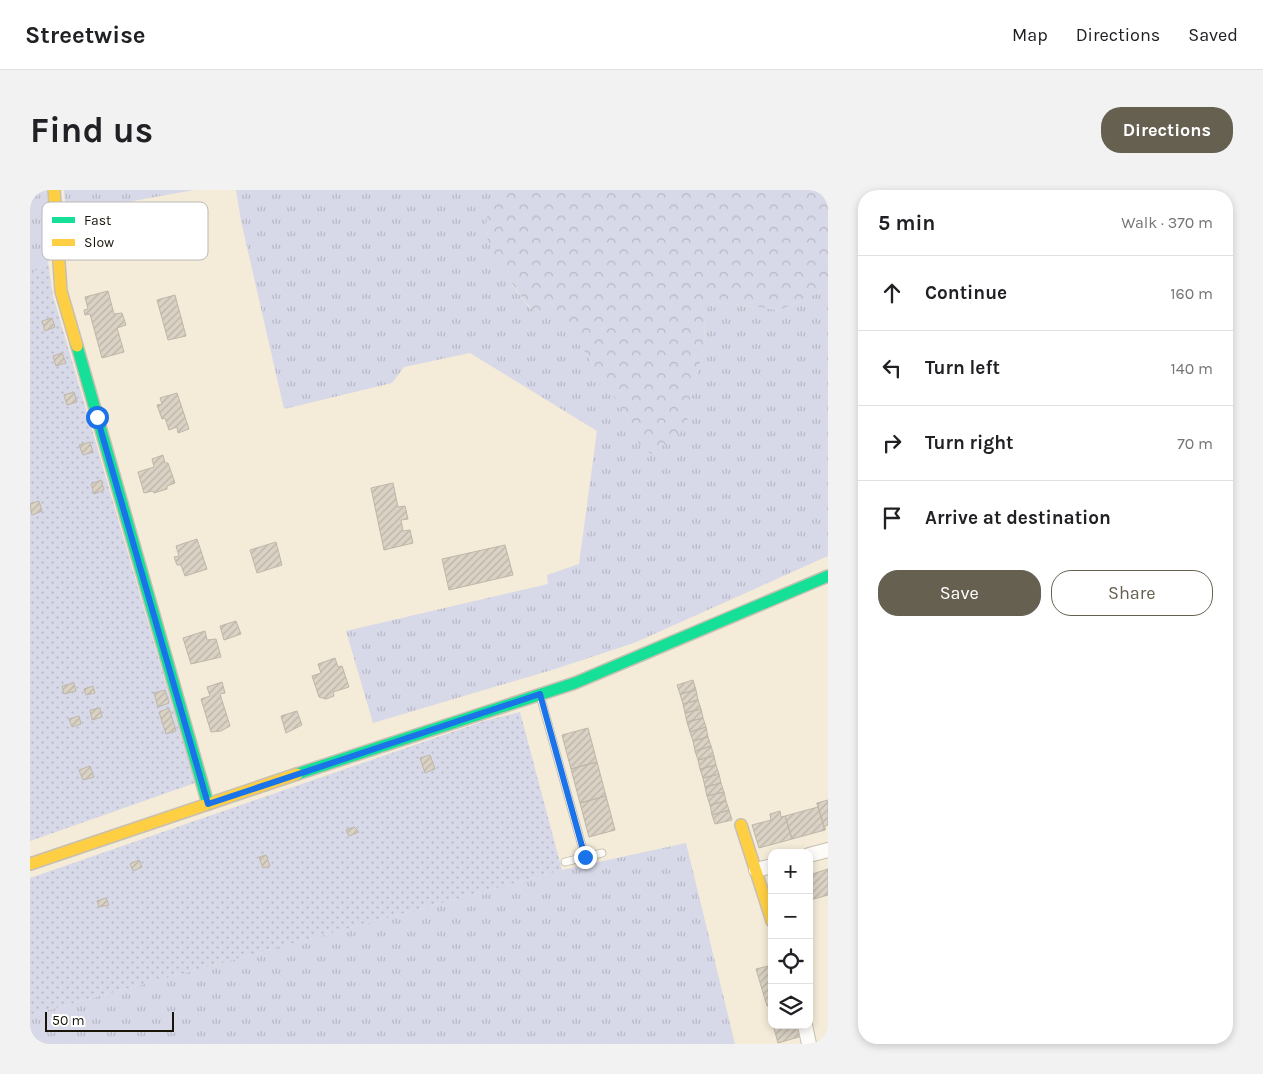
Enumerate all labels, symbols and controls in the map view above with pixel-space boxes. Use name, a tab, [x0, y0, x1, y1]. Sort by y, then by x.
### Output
text: Streetwise	[25, 21, 146, 49]
text: Map	[1012, 24, 1048, 46]
text: Directions	[1076, 24, 1160, 46]
text: Saved	[1188, 24, 1238, 46]
button: Directions	[1101, 107, 1233, 153]
text: Find us	[30, 110, 153, 151]
legend	[42, 202, 208, 260]
text: 5 min	[878, 211, 935, 235]
text: Fast	[84, 212, 111, 229]
text: Walk · 370 m	[1121, 213, 1213, 232]
text: Slow	[84, 234, 114, 251]
icon: ahead	[878, 279, 906, 307]
text: Continue	[925, 282, 1007, 304]
text: 160 m	[1170, 284, 1213, 303]
icon: left	[878, 354, 906, 382]
text: Turn left	[925, 357, 1000, 379]
text: 140 m	[1171, 359, 1213, 378]
route start	[86, 406, 109, 429]
icon: right	[878, 429, 906, 457]
text: Turn right	[925, 432, 1014, 454]
text: 70 m	[1177, 434, 1213, 453]
icon: arrive	[878, 504, 906, 532]
text: Arrive at destination	[925, 507, 1111, 529]
button: Save	[878, 570, 1041, 616]
button: Share	[1051, 570, 1213, 616]
route end	[574, 846, 597, 869]
map controls	[768, 849, 813, 1029]
button: +	[768, 849, 813, 894]
button: −	[768, 894, 813, 939]
button: locate	[768, 939, 813, 984]
button: layers	[768, 984, 813, 1029]
scale bar	[45, 1009, 174, 1032]
text: 50 m	[52, 1012, 85, 1029]

